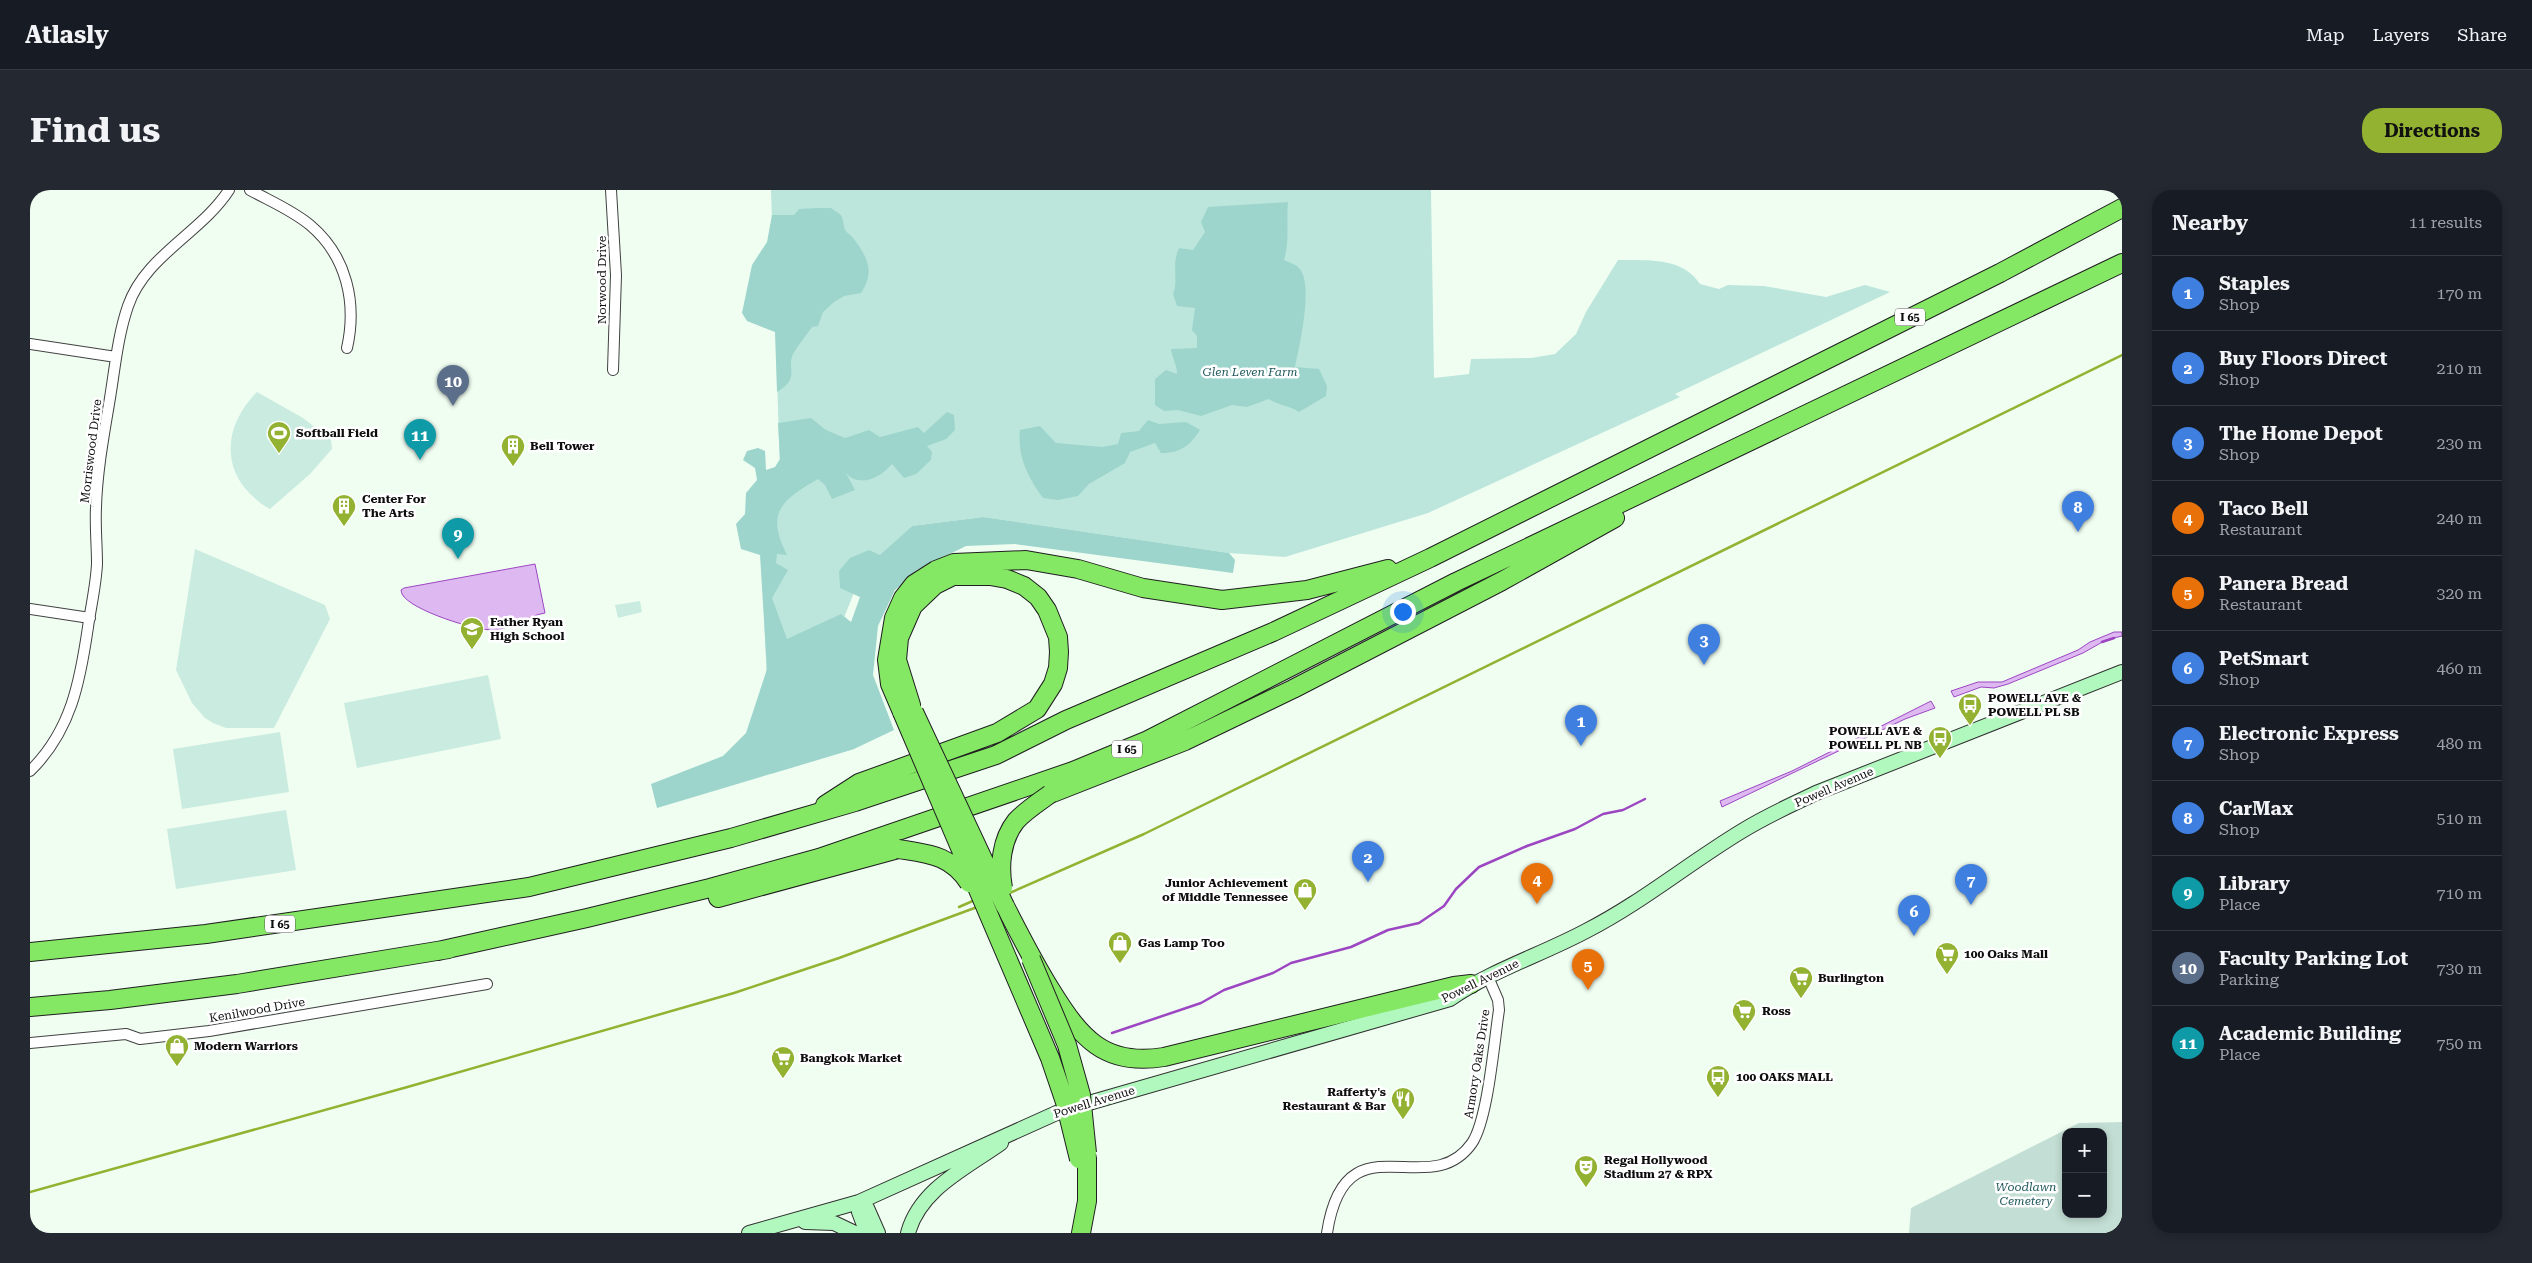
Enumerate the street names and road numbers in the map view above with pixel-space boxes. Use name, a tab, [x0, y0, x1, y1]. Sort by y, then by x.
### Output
street label: Norwood Drive	[595, 235, 609, 324]
road number: I 65	[1895, 308, 1925, 326]
street label: Morriswood Drive	[78, 398, 104, 504]
road number: I 65	[1112, 740, 1142, 758]
street label: Powell Avenue	[1793, 764, 1876, 810]
road number: I 65	[265, 916, 295, 932]
street label: Powell Avenue	[1439, 956, 1521, 1006]
street label: Kenilwood Drive	[208, 995, 306, 1025]
street label: Armory Oaks Drive	[1461, 1008, 1493, 1120]
street label: Powell Avenue	[1052, 1083, 1137, 1121]

